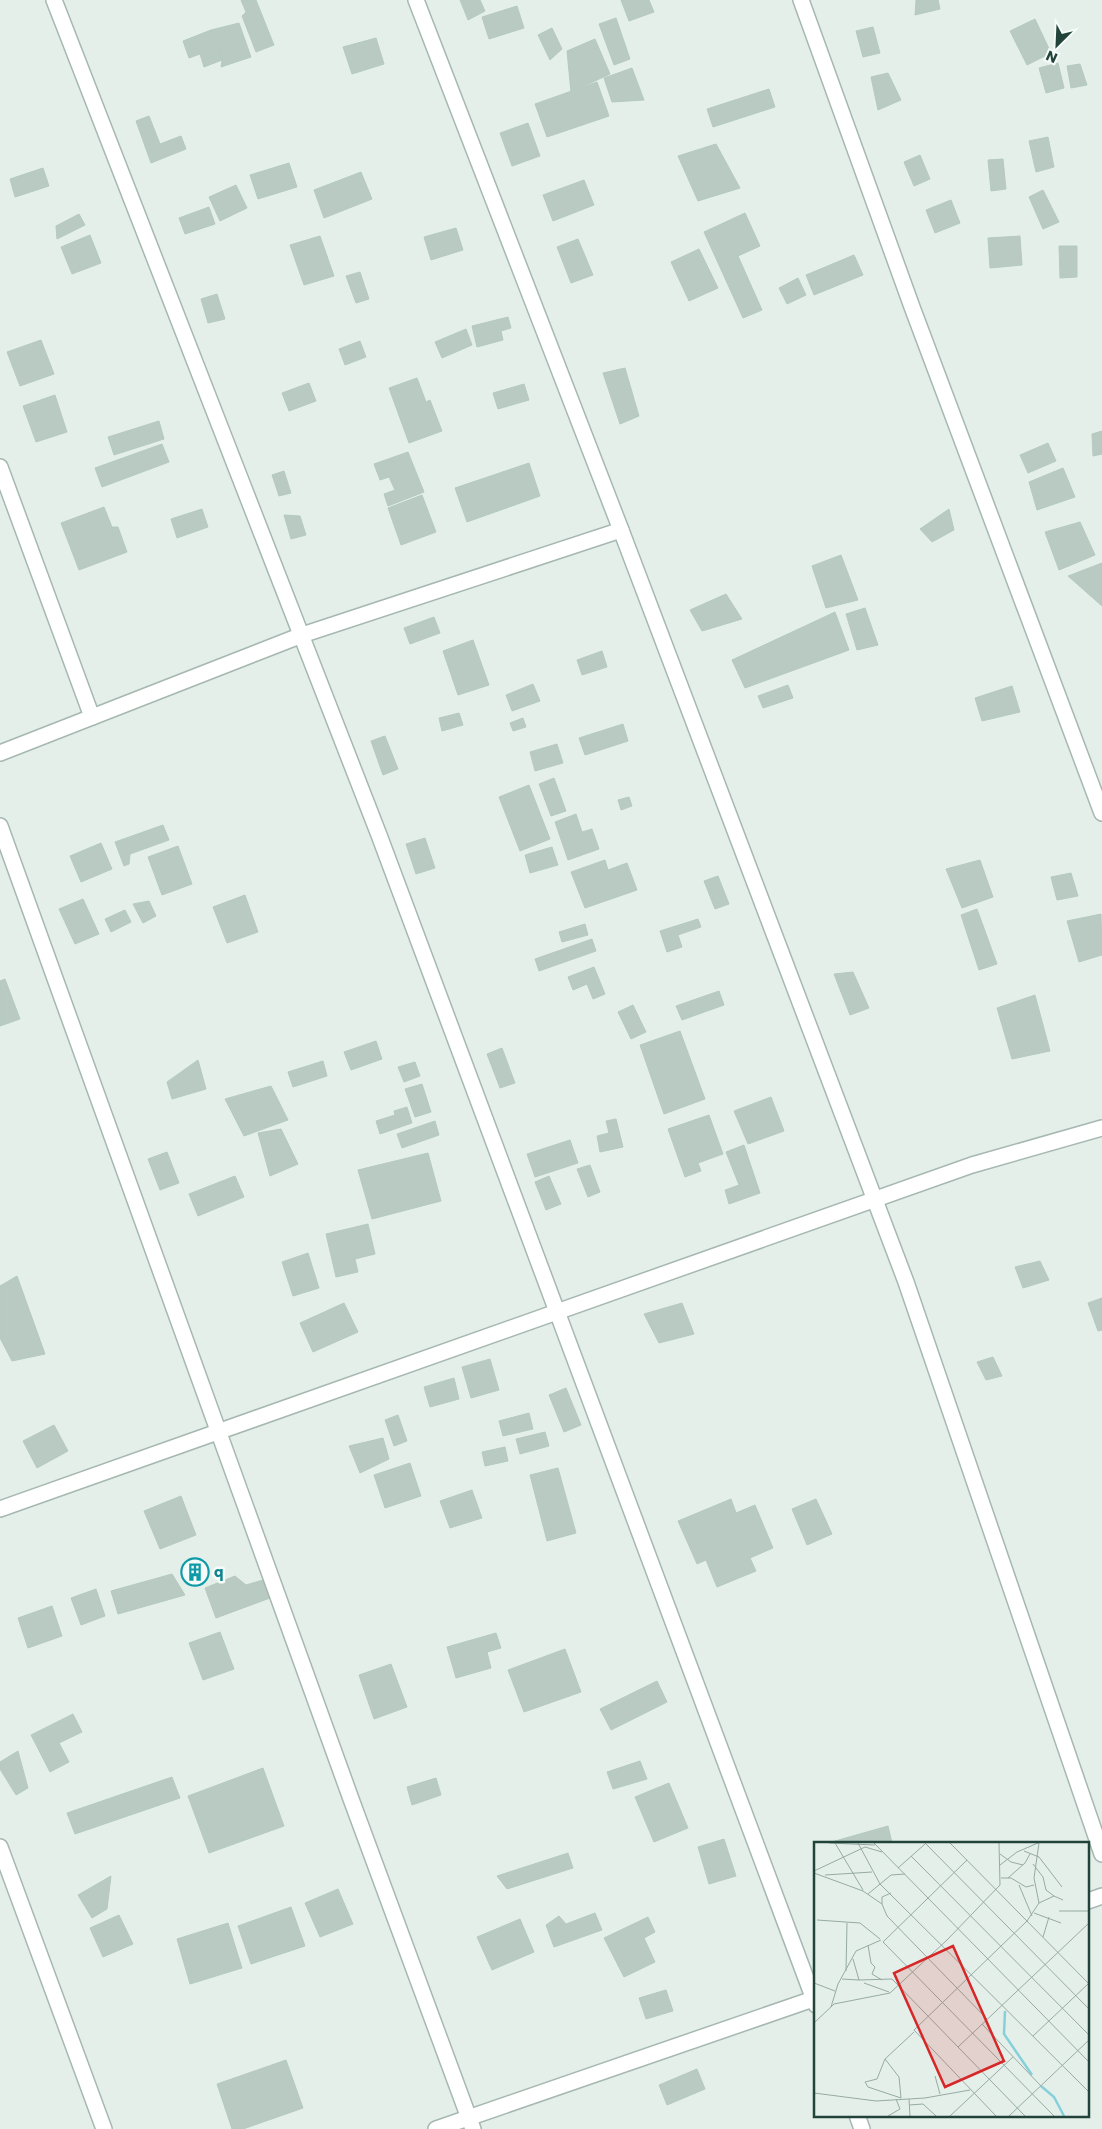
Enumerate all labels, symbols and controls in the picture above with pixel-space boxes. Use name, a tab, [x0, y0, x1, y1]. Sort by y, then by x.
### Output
north arrow	[1032, 20, 1082, 70]
text: N	[1043, 46, 1061, 68]
building icon: q	[180, 1557, 210, 1587]
place label: q	[214, 1562, 224, 1582]
inset map	[814, 1842, 1090, 2116]

